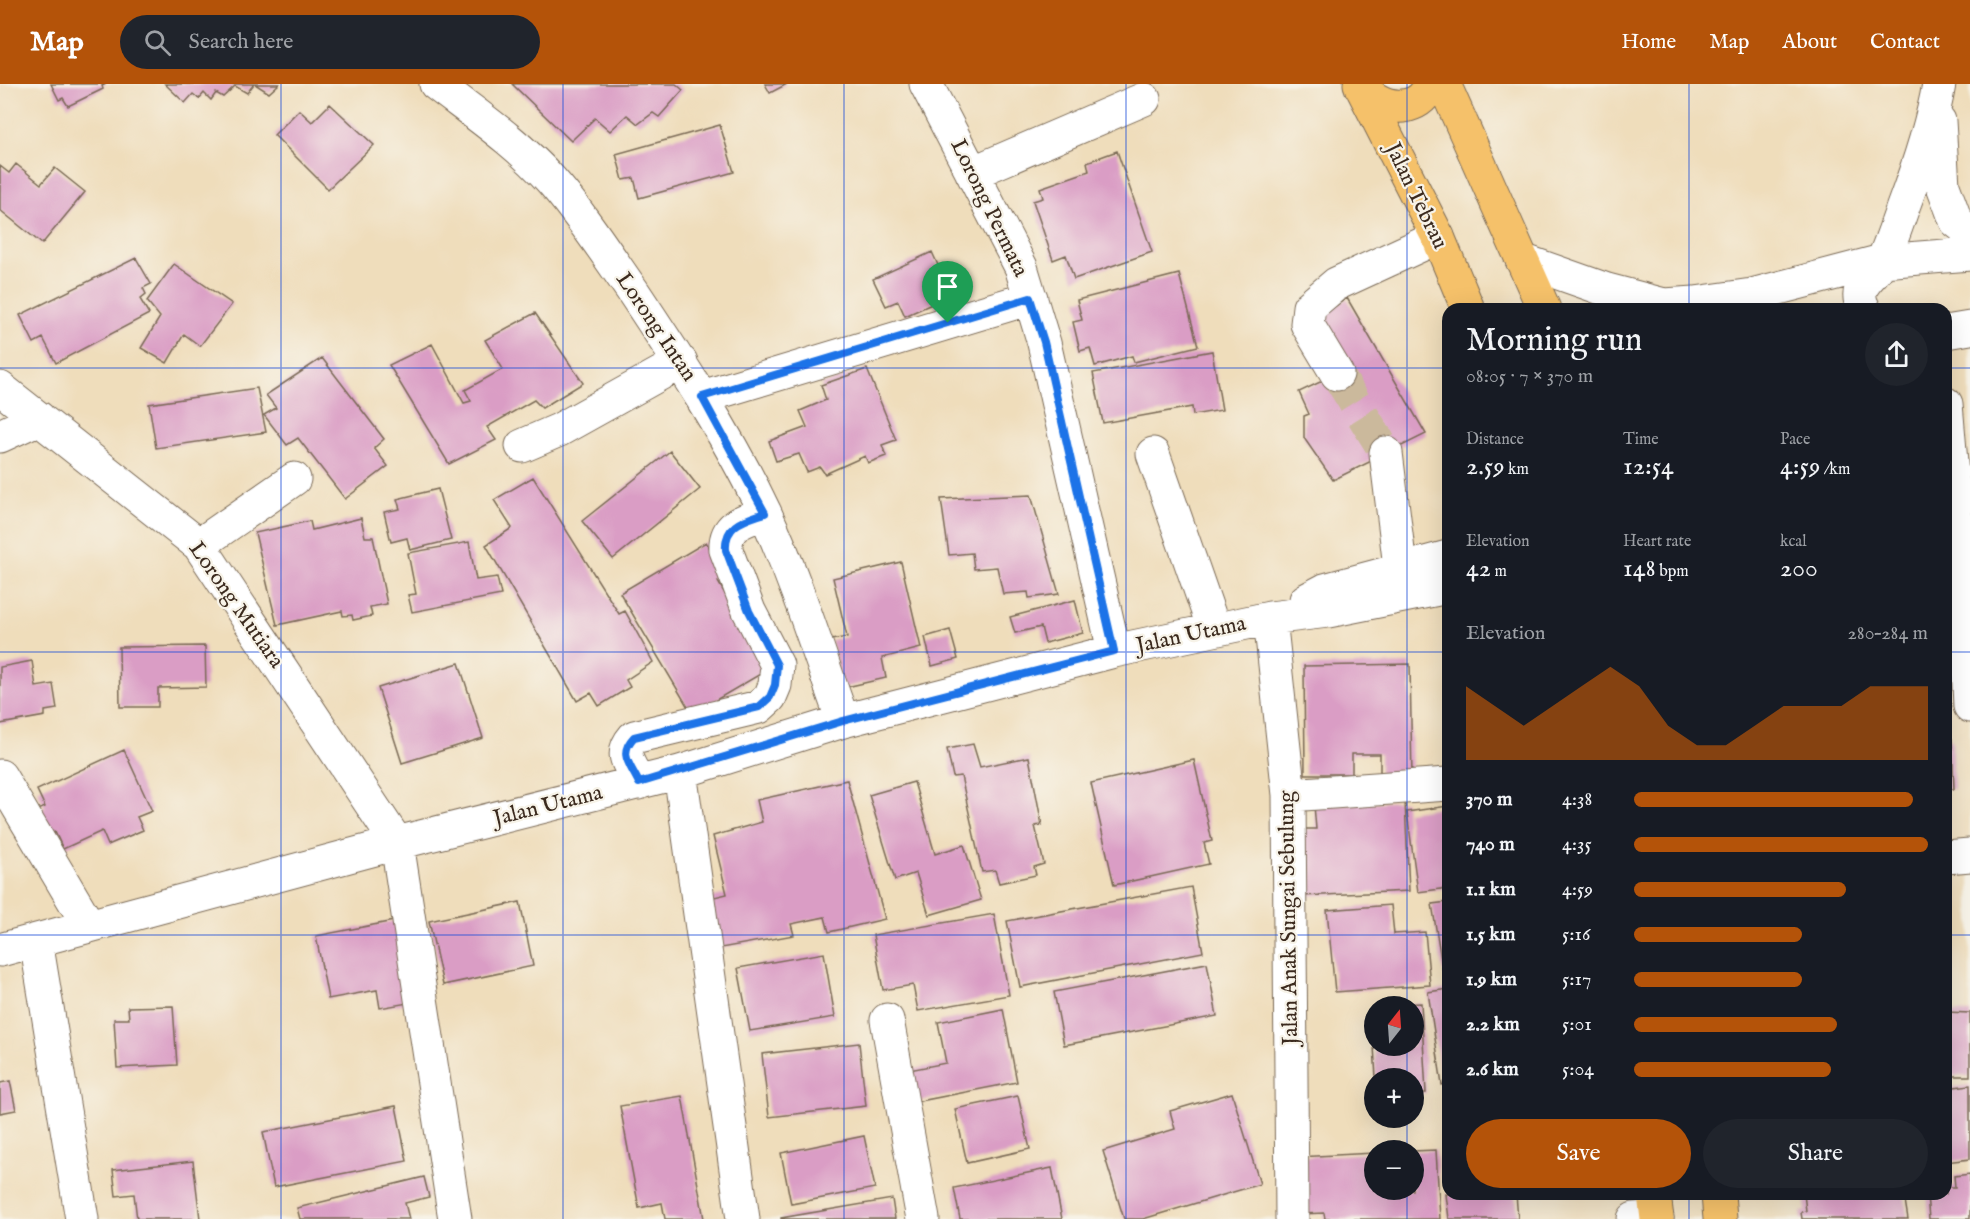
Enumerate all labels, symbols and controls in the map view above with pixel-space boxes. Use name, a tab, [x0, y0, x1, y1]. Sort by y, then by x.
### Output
search box	[120, 15, 540, 69]
text: Map	[30, 25, 84, 60]
icon: search	[141, 26, 174, 59]
text: Search here	[189, 28, 293, 56]
text: Home	[1621, 29, 1676, 56]
text: Map	[1709, 29, 1749, 56]
text: About	[1782, 29, 1837, 56]
text: Contact	[1870, 29, 1940, 56]
street label: Lorong Permata	[944, 134, 1035, 282]
street label: Jalan Tebrau	[1377, 136, 1454, 254]
pin	[922, 261, 973, 323]
street label: Lorong Intan	[609, 267, 703, 387]
icon: arrive	[931, 270, 964, 303]
text: Morning run	[1466, 320, 1642, 362]
button: share	[1865, 323, 1928, 386]
text: 08:05 · 7 × 370 m	[1466, 364, 1593, 389]
text: Distance	[1466, 430, 1524, 450]
text: Time	[1623, 430, 1659, 450]
text: Pace	[1780, 430, 1810, 450]
text: 2.59	[1466, 450, 1505, 483]
text: 12:54	[1623, 450, 1674, 483]
text: 4:59	[1780, 450, 1820, 483]
text: km	[1505, 460, 1529, 480]
text: /km	[1820, 460, 1850, 480]
text: Elevation	[1466, 532, 1529, 552]
text: Heart rate	[1623, 532, 1691, 552]
text: kcal	[1780, 532, 1807, 552]
street label: Lorong Mutiara	[182, 536, 290, 674]
text: 42	[1466, 552, 1491, 585]
text: 148	[1623, 552, 1656, 585]
text: 200	[1780, 552, 1818, 585]
text: m	[1491, 562, 1507, 582]
text: bpm	[1656, 562, 1689, 582]
street label: Jalan Utama	[1131, 610, 1249, 661]
text: Elevation	[1466, 621, 1545, 646]
text: 280–284 m	[1847, 621, 1928, 646]
street label: Jalan Utama	[488, 779, 606, 834]
text: 370 m	[1466, 787, 1512, 812]
text: 4:38	[1562, 787, 1592, 812]
street label: Jalan Anak Sungai Sebulung	[1273, 789, 1305, 1049]
text: 740 m	[1466, 832, 1515, 857]
text: 4:35	[1562, 832, 1592, 857]
text: 1.1 km	[1466, 877, 1516, 902]
text: 4:59	[1562, 877, 1593, 902]
text: 1.5 km	[1466, 922, 1516, 947]
text: 5:16	[1562, 922, 1590, 947]
text: 1.9 km	[1466, 967, 1517, 992]
text: 5:17	[1562, 967, 1591, 992]
north arrow	[1364, 996, 1424, 1056]
map controls	[1364, 996, 1424, 1200]
text: 2.2 km	[1466, 1012, 1520, 1037]
text: 5:01	[1562, 1012, 1592, 1037]
text: 2.6 km	[1466, 1057, 1519, 1082]
text: 5:04	[1562, 1057, 1594, 1082]
button: +	[1364, 1068, 1424, 1128]
button: Save	[1466, 1119, 1691, 1188]
button: Share	[1703, 1119, 1928, 1188]
button: −	[1364, 1140, 1424, 1200]

